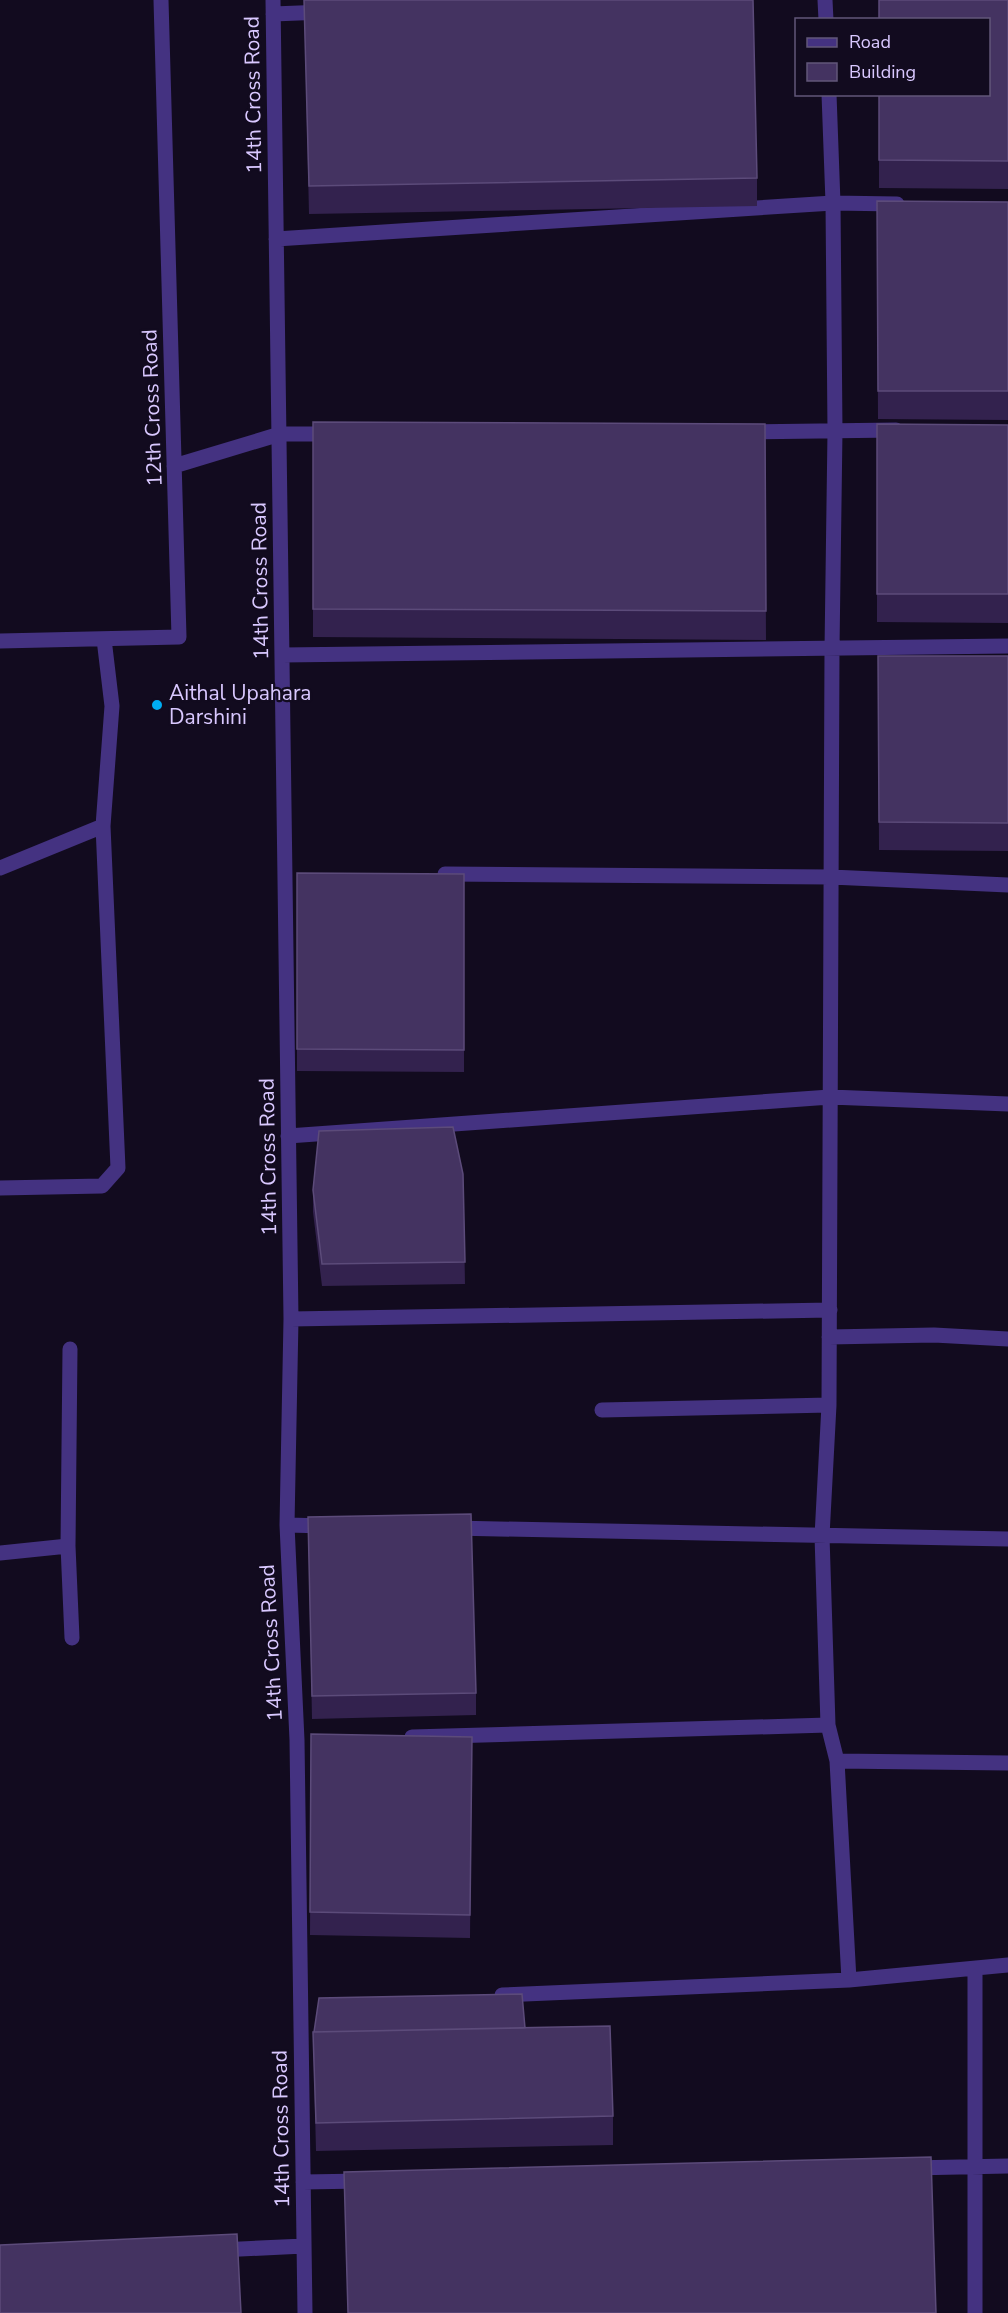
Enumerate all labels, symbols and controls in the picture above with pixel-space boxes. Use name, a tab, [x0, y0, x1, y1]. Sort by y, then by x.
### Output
street label: 14th Cross Road	[238, 16, 268, 174]
legend	[795, 18, 990, 96]
text: Road	[849, 30, 891, 54]
text: Building	[849, 60, 916, 84]
street label: 12th Cross Road	[135, 329, 169, 487]
street label: 14th Cross Road	[245, 502, 275, 660]
place label: Aithal Upahara Darshini	[169, 679, 311, 731]
marker: Aithal Upahara Darshini	[150, 698, 164, 712]
street label: 14th Cross Road	[253, 1078, 283, 1236]
street label: 14th Cross Road	[253, 1564, 289, 1722]
street label: 14th Cross Road	[266, 2050, 296, 2208]

